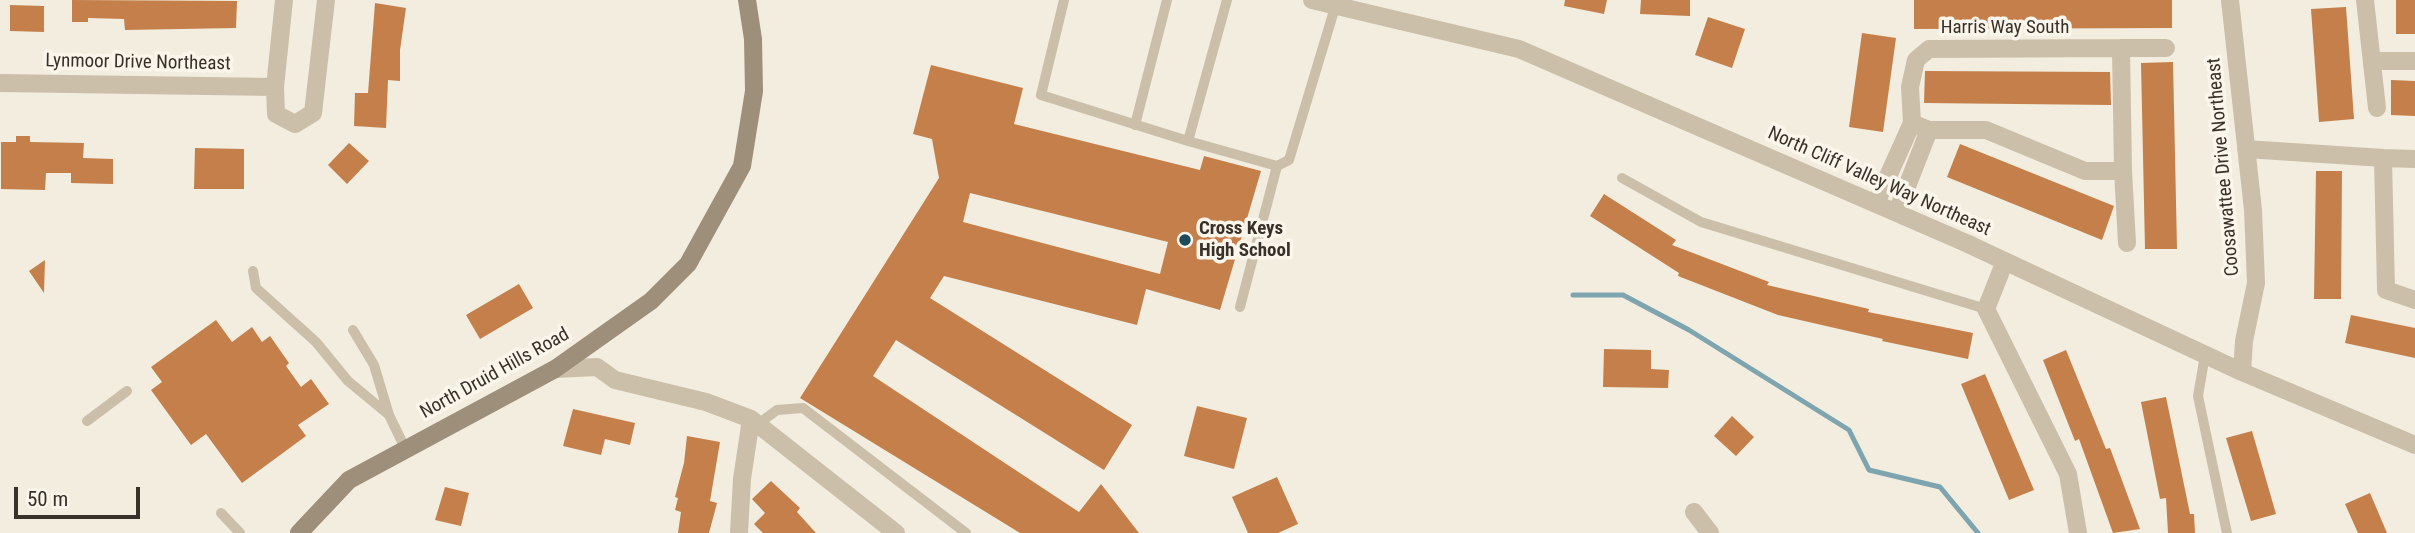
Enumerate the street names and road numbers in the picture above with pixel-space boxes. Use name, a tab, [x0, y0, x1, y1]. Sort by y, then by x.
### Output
street label: Harris Way South	[1941, 17, 2069, 39]
street label: Lynmoor Drive Northeast	[45, 50, 231, 76]
street label: Coosawattee Drive Northeast	[2203, 57, 2245, 277]
street label: North Cliff Valley Way Northeast	[1764, 122, 1994, 242]
street label: North Druid Hills Road	[417, 324, 573, 424]

